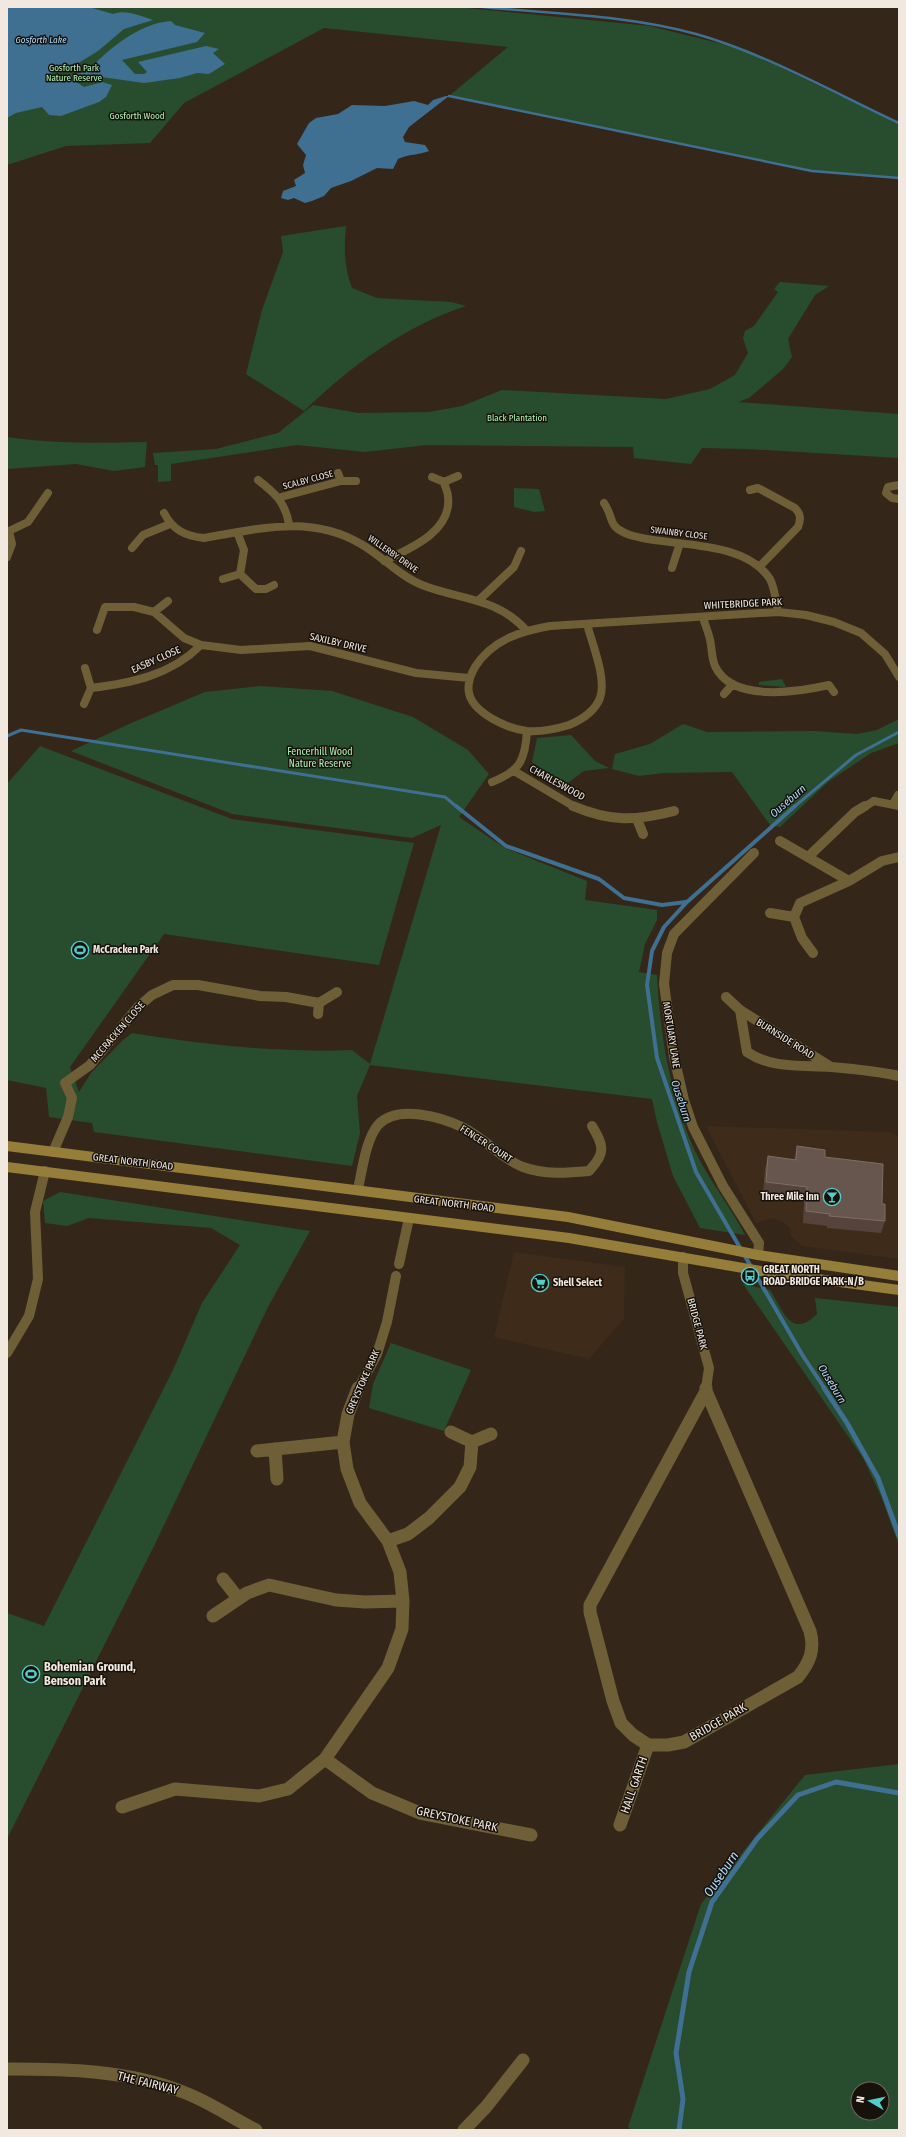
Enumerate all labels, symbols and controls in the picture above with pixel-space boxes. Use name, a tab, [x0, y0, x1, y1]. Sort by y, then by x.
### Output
water label: Gosforth Lake	[16, 35, 67, 45]
park label: Gosforth Park Nature Reserve	[46, 63, 103, 83]
park label: Gosforth Wood	[109, 111, 165, 121]
park label: Black Plantation	[487, 413, 547, 423]
street label: SCALBY CLOSE	[282, 468, 334, 492]
street label: SWAINBY CLOSE	[650, 525, 708, 541]
street label: WILLERBY DRIVE	[366, 533, 420, 575]
street label: WHITEBRIDGE PARK	[704, 596, 783, 612]
street label: SAXILBY DRIVE	[308, 631, 368, 655]
street label: EASBY CLOSE	[130, 644, 183, 676]
park label: Fencerhill Wood Nature Reserve	[287, 746, 353, 770]
street label: CHARLESWOOD	[527, 763, 587, 803]
water label: Ouseburn	[767, 782, 809, 820]
sports icon: McCracken Park	[70, 940, 90, 960]
place label: McCracken Park	[93, 944, 159, 956]
street label: MCCRACKEN CLOSE	[89, 999, 148, 1065]
street label: MORTUARY LANE	[660, 1001, 682, 1069]
street label: BURNSIDE ROAD	[754, 1016, 816, 1062]
water label: Ouseburn	[668, 1078, 694, 1124]
street label: FENCER COURT	[458, 1123, 515, 1165]
street label: GREAT NORTH ROAD	[92, 1151, 174, 1173]
bar icon: Three Mile Inn	[822, 1187, 842, 1207]
place label: Three Mile Inn	[760, 1191, 819, 1203]
street label: GREAT NORTH ROAD	[413, 1193, 495, 1215]
place label: GREAT NORTH ROAD-BRIDGE PARK-N/B	[763, 1264, 864, 1288]
bus stop icon: GREAT NORTH ROAD-BRIDGE PARK-N/B	[740, 1266, 760, 1286]
supermarket icon: Shell Select	[530, 1273, 550, 1293]
place label: Shell Select	[553, 1277, 602, 1289]
street label: BRIDGE PARK	[684, 1297, 710, 1352]
street label: GREYSTOKE PARK	[344, 1347, 383, 1416]
water label: Ouseburn	[815, 1362, 849, 1406]
place label: Bohemian Ground, Benson Park	[44, 1660, 136, 1688]
sports icon: Bohemian Ground, Benson Park	[21, 1664, 41, 1684]
street label: BRIDGE PARK	[687, 1700, 749, 1744]
street label: HALL GARTH	[618, 1755, 650, 1815]
street label: GREYSTOKE PARK	[415, 1804, 500, 1835]
water label: Ouseburn	[700, 1848, 742, 1899]
street label: THE FAIRWAY	[116, 2069, 180, 2097]
north arrow	[850, 2081, 890, 2121]
text: N	[854, 2095, 868, 2104]

